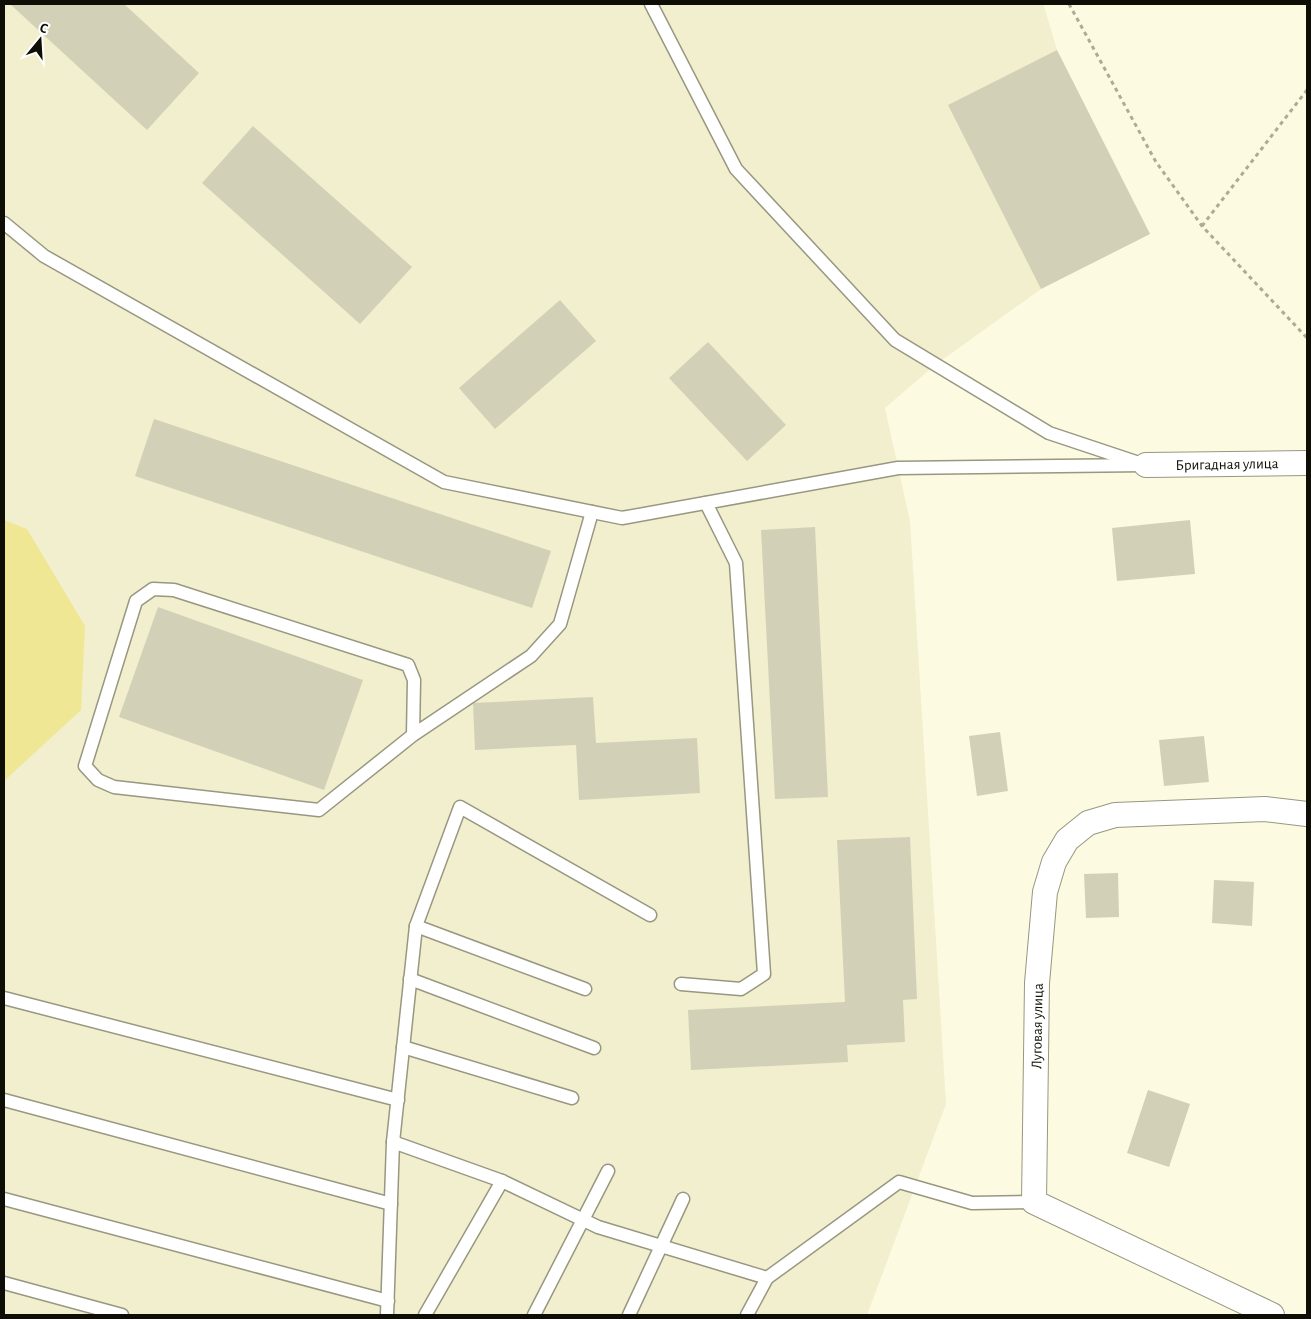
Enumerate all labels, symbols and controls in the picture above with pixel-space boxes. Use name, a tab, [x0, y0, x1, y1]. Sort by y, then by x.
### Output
north arrow	[15, 15, 65, 65]
text: С	[38, 21, 50, 37]
street label: Бригадная улица	[1175, 456, 1279, 473]
street label: Луговая улица	[1029, 983, 1046, 1069]

